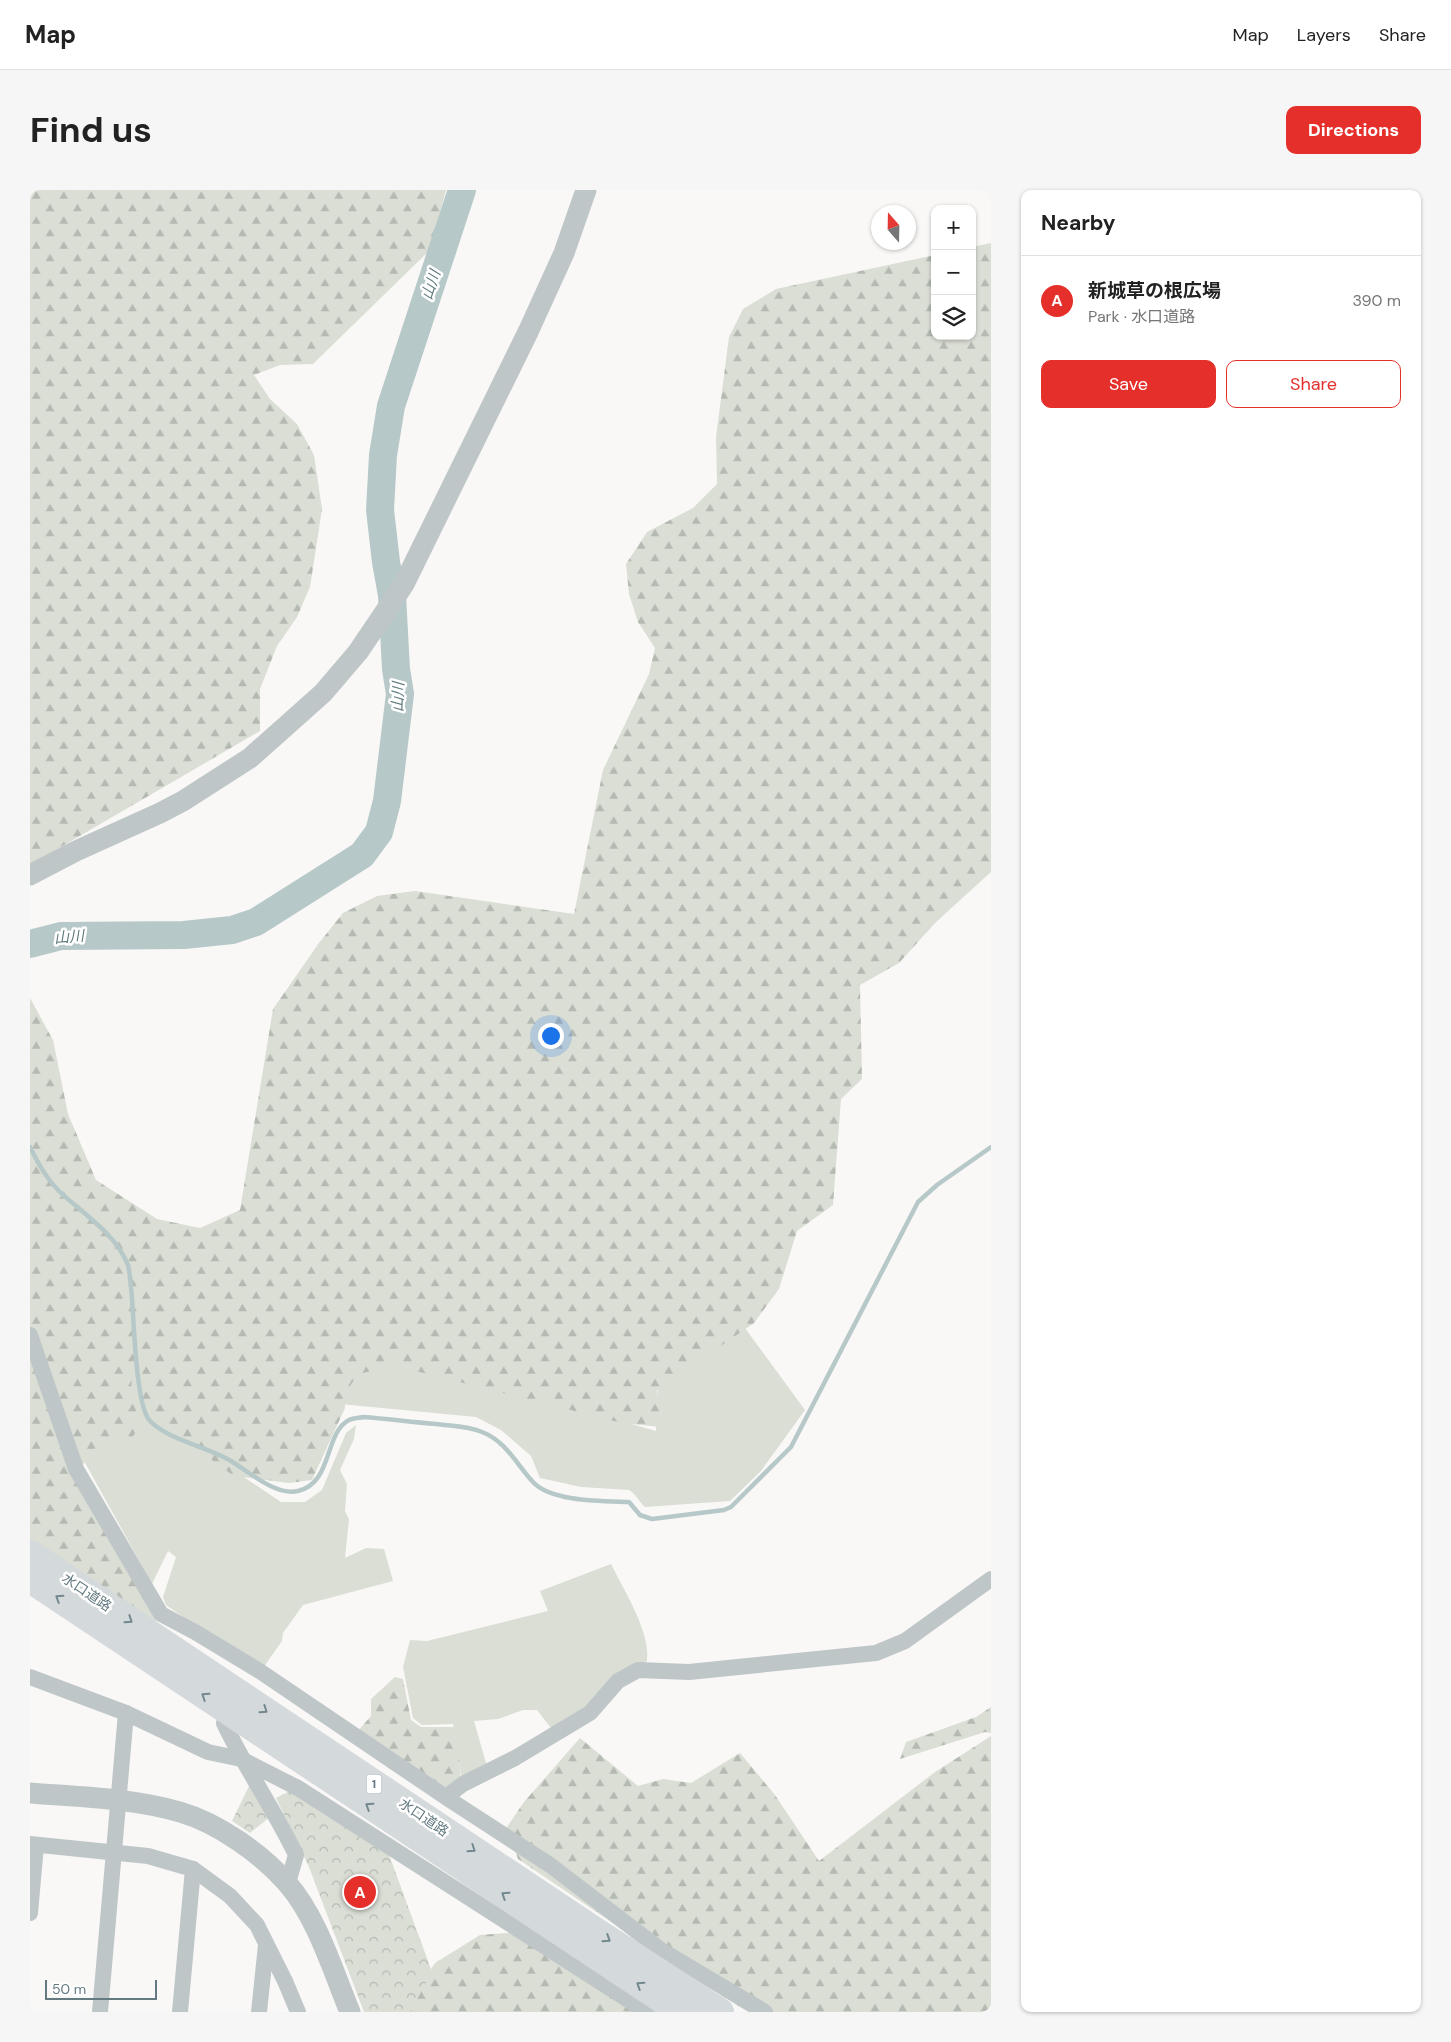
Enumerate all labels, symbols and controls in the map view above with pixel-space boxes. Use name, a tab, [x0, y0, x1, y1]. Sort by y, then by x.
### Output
text: Map	[25, 19, 76, 50]
text: Map	[1233, 23, 1269, 47]
text: Layers	[1297, 23, 1351, 47]
text: Share	[1379, 23, 1426, 47]
button: Directions	[1286, 106, 1421, 154]
text: Find us	[30, 107, 152, 153]
north arrow	[871, 205, 916, 250]
map controls	[931, 205, 976, 340]
button: +	[931, 205, 976, 250]
text: Nearby	[1041, 209, 1115, 237]
button: −	[931, 250, 976, 295]
water label: 山川	[417, 266, 446, 302]
text: 新城草の根広場	[1088, 278, 1221, 303]
text: A	[1051, 290, 1063, 311]
text: 390 m	[1353, 290, 1401, 311]
button: layers	[931, 295, 976, 340]
text: Park · 水口道路	[1088, 306, 1195, 327]
button: Save	[1041, 360, 1216, 408]
button: Share	[1226, 360, 1401, 408]
water label: 山川	[387, 680, 409, 712]
water label: 山川	[53, 926, 87, 948]
your location	[538, 1023, 564, 1049]
street label: 水口道路	[59, 1569, 115, 1615]
one-way arrow	[55, 1595, 64, 1604]
one-way arrow	[123, 1614, 133, 1623]
one-way arrow	[201, 1693, 211, 1702]
one-way arrow	[259, 1704, 268, 1713]
road number: 1	[366, 1775, 382, 1794]
street label: 水口道路	[396, 1794, 452, 1840]
one-way arrow	[365, 1802, 374, 1812]
one-way arrow	[466, 1843, 476, 1852]
pin: A	[344, 1873, 376, 1911]
one-way arrow	[501, 1892, 511, 1901]
one-way arrow	[602, 1933, 611, 1942]
scale bar	[45, 1977, 158, 2000]
text: 50 m	[52, 1980, 86, 1998]
one-way arrow	[636, 1982, 645, 1992]

